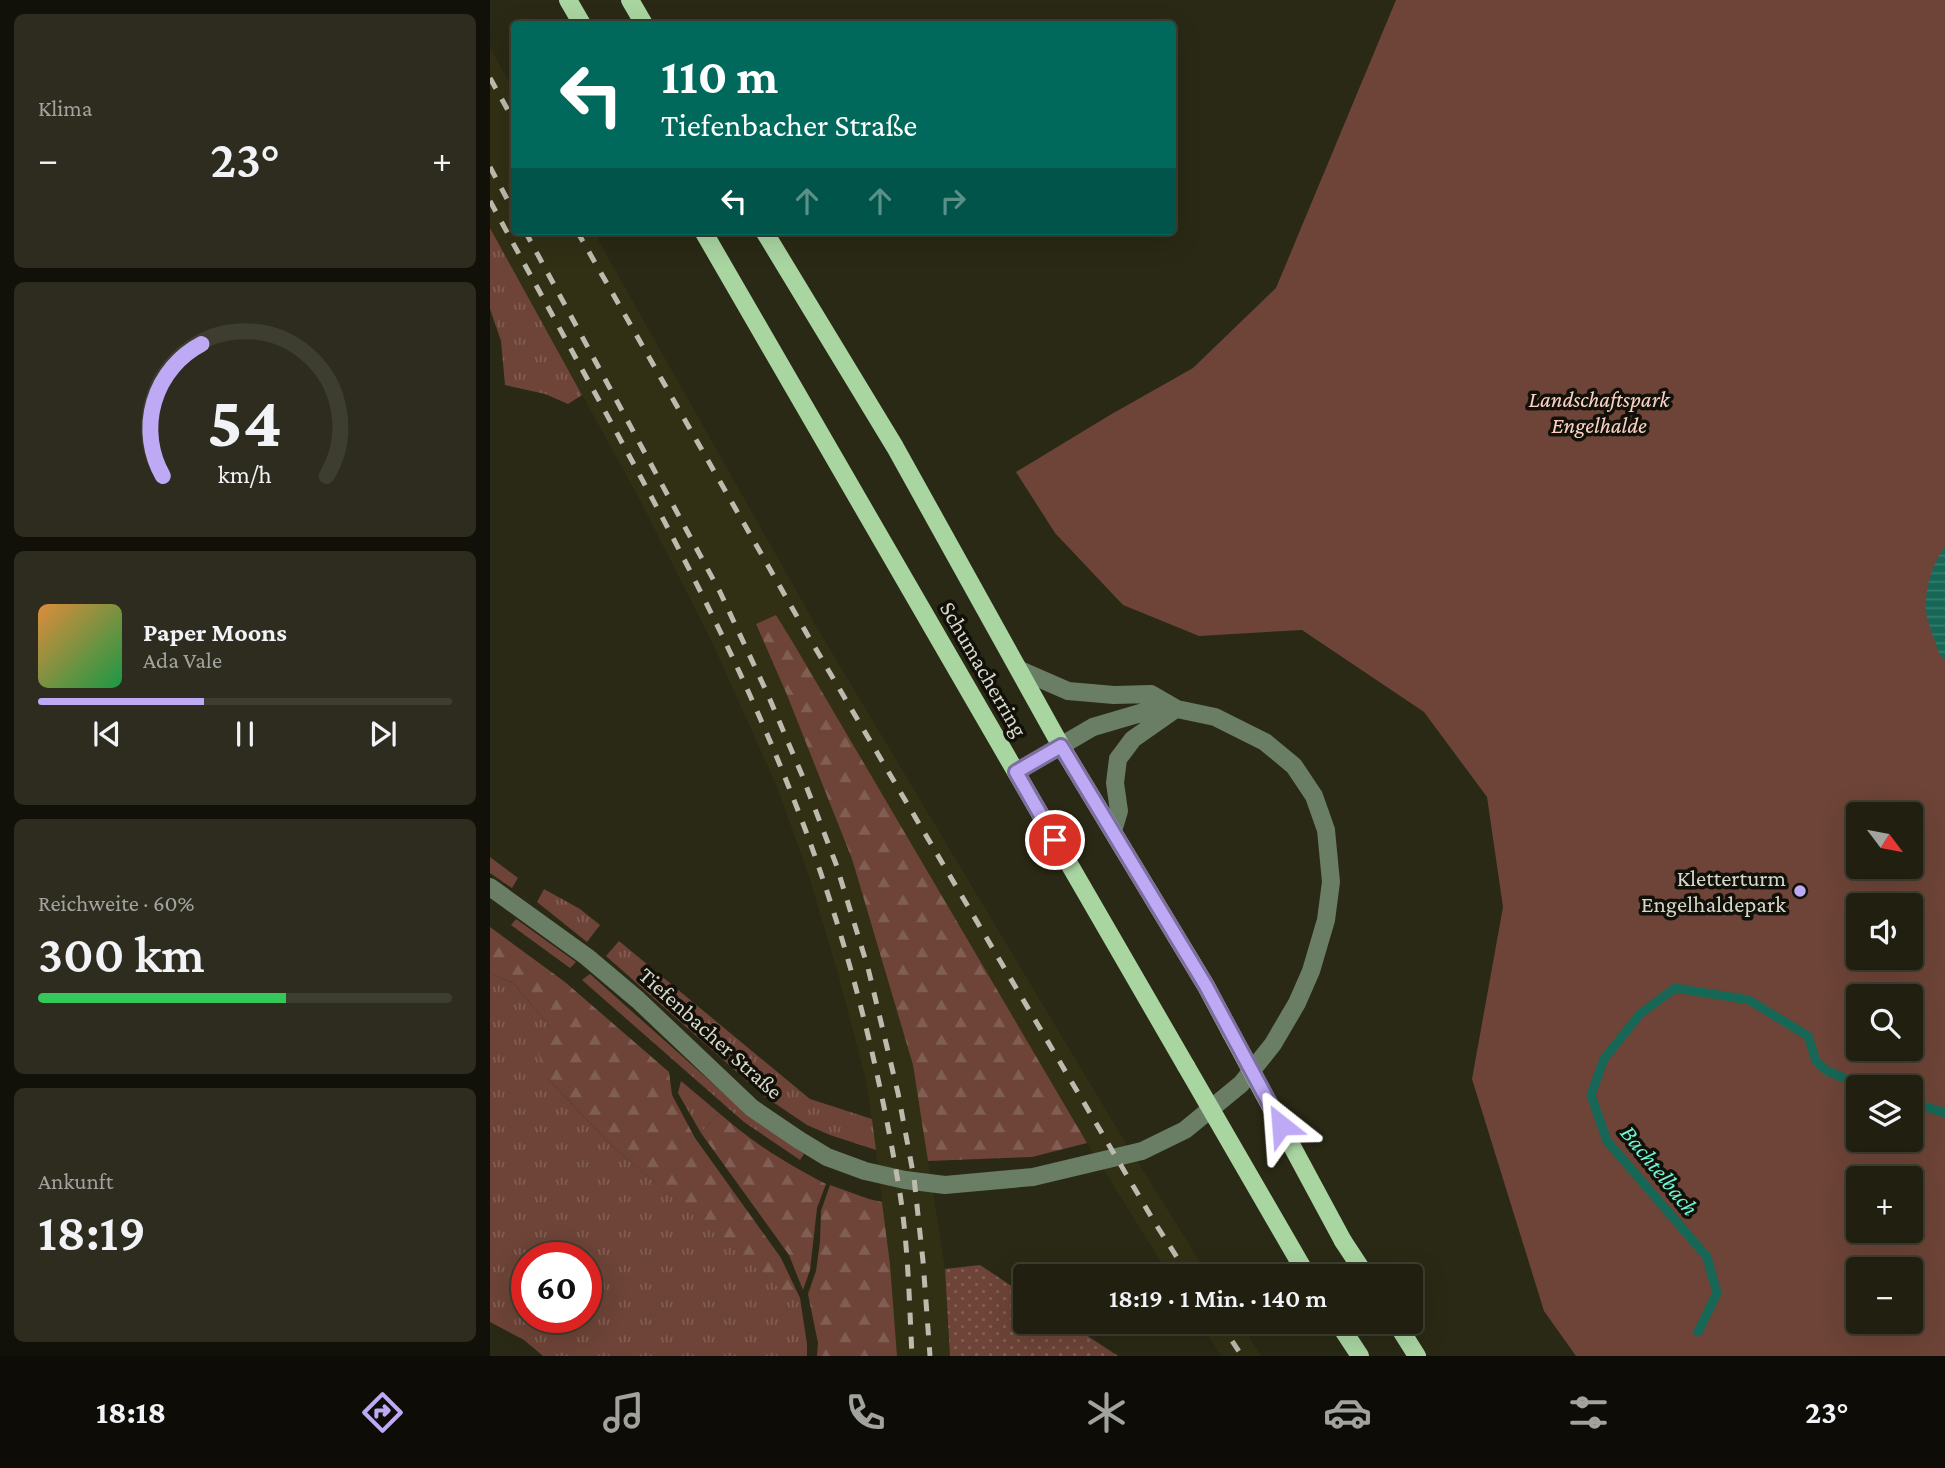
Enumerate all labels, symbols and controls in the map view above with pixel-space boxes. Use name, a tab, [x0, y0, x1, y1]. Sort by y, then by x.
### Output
icon: left	[546, 49, 637, 140]
text: 110 m	[661, 49, 778, 104]
text: Klima	[38, 95, 92, 121]
text: Tiefenbacher Straße	[661, 107, 917, 143]
text: 23°	[210, 130, 280, 188]
text: −	[38, 138, 58, 180]
text: +	[432, 138, 452, 180]
icon: left	[715, 182, 753, 220]
icon: ahead	[788, 182, 826, 220]
icon: ahead	[861, 182, 899, 220]
icon: right	[934, 182, 972, 220]
text: 54	[208, 381, 282, 462]
park label: Landschaftspark Engelhalde	[1528, 386, 1671, 438]
text: km/h	[218, 460, 272, 487]
street label: Schumacherring	[935, 597, 1033, 741]
text: Paper Moons	[143, 618, 287, 647]
text: Ada Vale	[143, 647, 222, 673]
icon: previous	[88, 715, 126, 753]
icon: pause	[226, 715, 264, 753]
icon: next	[364, 715, 402, 753]
north arrow	[1846, 802, 1923, 878]
map controls	[1846, 802, 1923, 1334]
pin	[1025, 810, 1085, 870]
icon: arrive	[1036, 821, 1074, 859]
place label: Kletterturm Engelhaldepark	[1641, 865, 1786, 917]
marker: Kletterturm Engelhaldepark	[1792, 883, 1808, 899]
text: Reichweite · 60%	[38, 890, 195, 916]
button: sound	[1846, 893, 1923, 970]
text: 300 km	[38, 925, 205, 983]
street label: Tiefenbacher Straße	[634, 962, 788, 1104]
button: search	[1846, 984, 1923, 1061]
button: layers	[1846, 1075, 1923, 1152]
position arrow	[1244, 1088, 1318, 1162]
water label: Bachtelbach	[1615, 1119, 1705, 1221]
button: +	[1846, 1166, 1923, 1243]
text: Ankunft	[38, 1168, 113, 1194]
text: 18:19	[38, 1203, 146, 1261]
speed limit sign: 60	[511, 1242, 602, 1333]
button: −	[1846, 1257, 1923, 1334]
text: 18:19 · 1 Min. · 140 m	[1109, 1284, 1327, 1313]
icon: directions	[358, 1388, 407, 1437]
icon: music	[599, 1388, 648, 1437]
icon: phone	[841, 1388, 890, 1437]
icon: climate	[1082, 1388, 1131, 1437]
icon: car	[1323, 1388, 1372, 1437]
icon: filters	[1564, 1388, 1613, 1437]
text: 18:18	[96, 1394, 166, 1430]
text: 23°	[1805, 1394, 1849, 1430]

